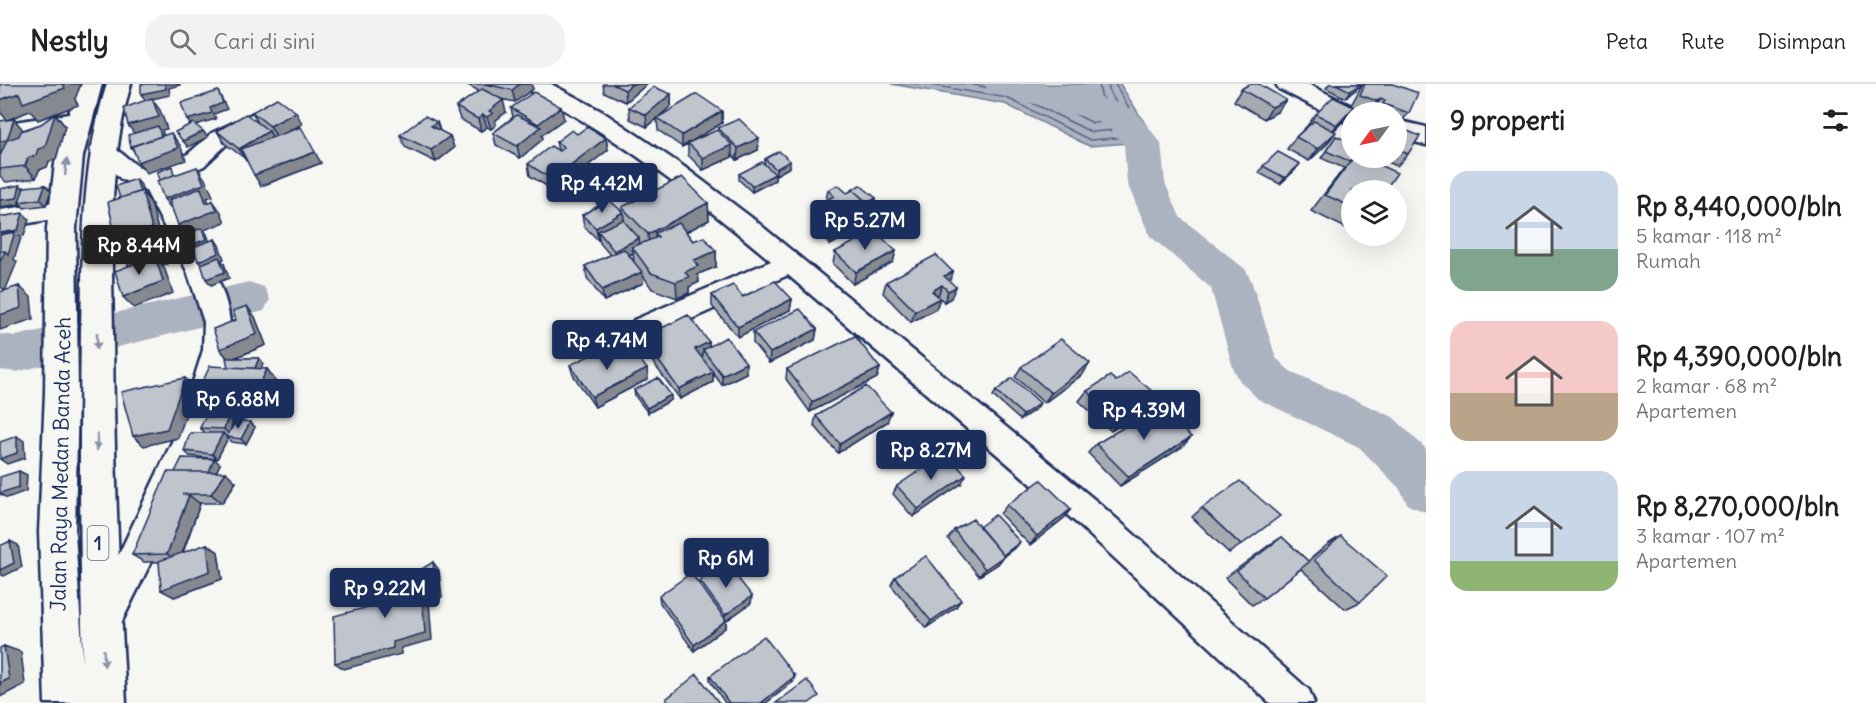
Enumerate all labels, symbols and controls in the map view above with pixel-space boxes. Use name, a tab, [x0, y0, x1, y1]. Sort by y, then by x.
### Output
search box	[145, 14, 565, 68]
text: Nestly	[30, 23, 109, 59]
icon: search	[166, 25, 199, 58]
text: Cari di sini	[214, 27, 315, 55]
text: Peta	[1606, 28, 1648, 55]
text: Rute	[1681, 28, 1725, 55]
text: Disimpan	[1758, 28, 1846, 55]
north arrow	[1341, 102, 1407, 168]
map controls	[1341, 102, 1407, 246]
text: 9 properti	[1450, 104, 1565, 137]
icon: filters	[1819, 104, 1852, 137]
one-way arrow	[61, 157, 71, 176]
pin: Rp 4.42M	[540, 163, 664, 214]
text: Rp 4.42M	[561, 170, 643, 195]
button: layers	[1341, 180, 1407, 246]
text: Rp 8,440,000/bln	[1636, 190, 1842, 223]
icon: home	[1498, 195, 1570, 267]
pin: Rp 5.27M	[803, 200, 927, 251]
text: Rp 5.27M	[824, 207, 906, 232]
text: 5 kamar · 118 m²	[1636, 223, 1782, 248]
pin: Rp 8.44M	[77, 225, 201, 276]
text: Rp 8.44M	[97, 232, 181, 257]
text: Rumah	[1636, 248, 1701, 273]
street label: Jalan Raya Medan Banda Aceh	[44, 316, 77, 612]
pin: Rp 4.74M	[545, 320, 669, 371]
text: Rp 4.74M	[566, 327, 648, 352]
one-way arrow	[92, 331, 102, 350]
text: Rp 4,390,000/bln	[1636, 340, 1842, 373]
icon: home	[1498, 345, 1570, 417]
text: 2 kamar · 68 m²	[1636, 373, 1777, 398]
pin: Rp 6.88M	[176, 379, 300, 430]
text: Rp 6.88M	[196, 386, 280, 411]
pin: Rp 4.39M	[1082, 390, 1206, 441]
text: Rp 4.39M	[1102, 397, 1186, 422]
text: Apartemen	[1636, 398, 1737, 423]
pin: Rp 8.27M	[869, 430, 993, 481]
one-way arrow	[92, 432, 102, 451]
text: Rp 8.27M	[890, 437, 972, 462]
text: Rp 8,270,000/bln	[1636, 490, 1839, 523]
icon: home	[1498, 495, 1570, 567]
text: 3 kamar · 107 m²	[1636, 523, 1785, 548]
road number: 1	[88, 526, 108, 560]
pin: Rp 6M	[684, 538, 768, 589]
text: Rp 6M	[698, 545, 754, 570]
text: Apartemen	[1636, 548, 1737, 573]
pin: Rp 9.22M	[323, 568, 447, 619]
text: Rp 9.22M	[344, 575, 426, 600]
one-way arrow	[99, 648, 108, 667]

